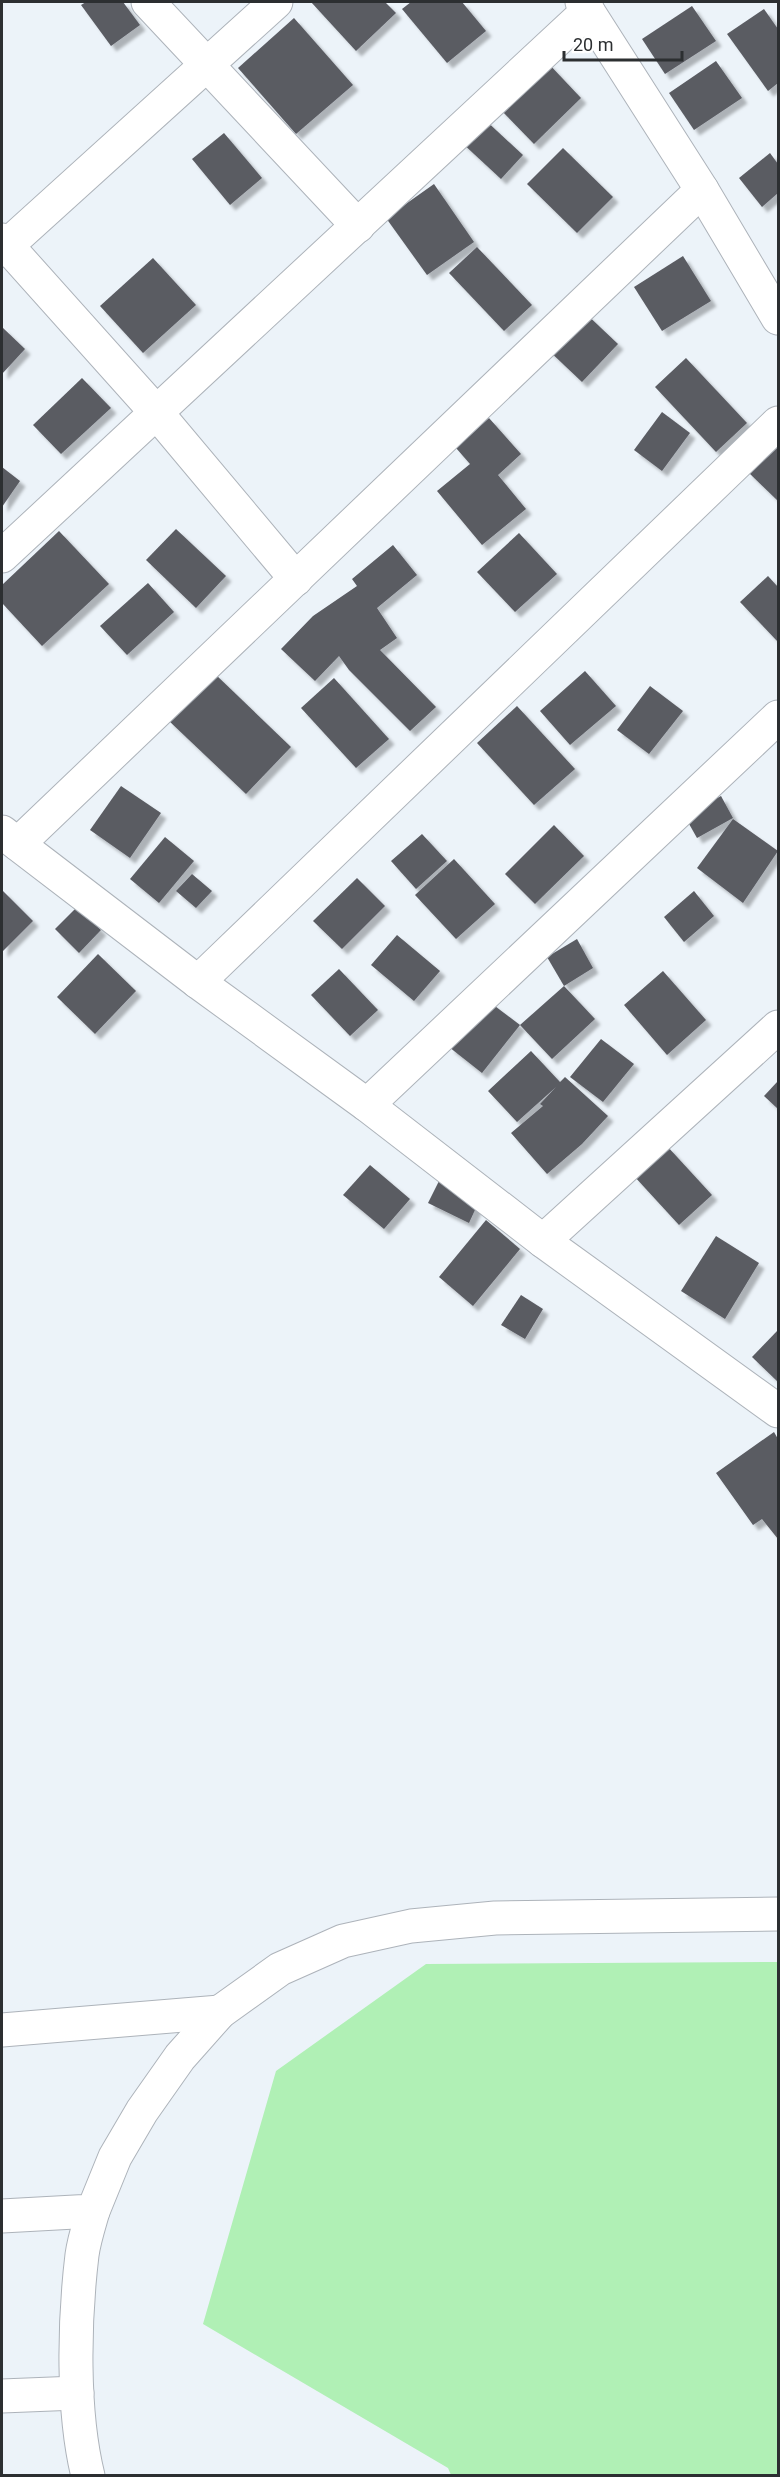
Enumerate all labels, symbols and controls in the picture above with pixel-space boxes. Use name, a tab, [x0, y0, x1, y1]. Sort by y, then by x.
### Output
scale bar	[564, 24, 682, 62]
text: 20 m	[573, 34, 613, 55]

